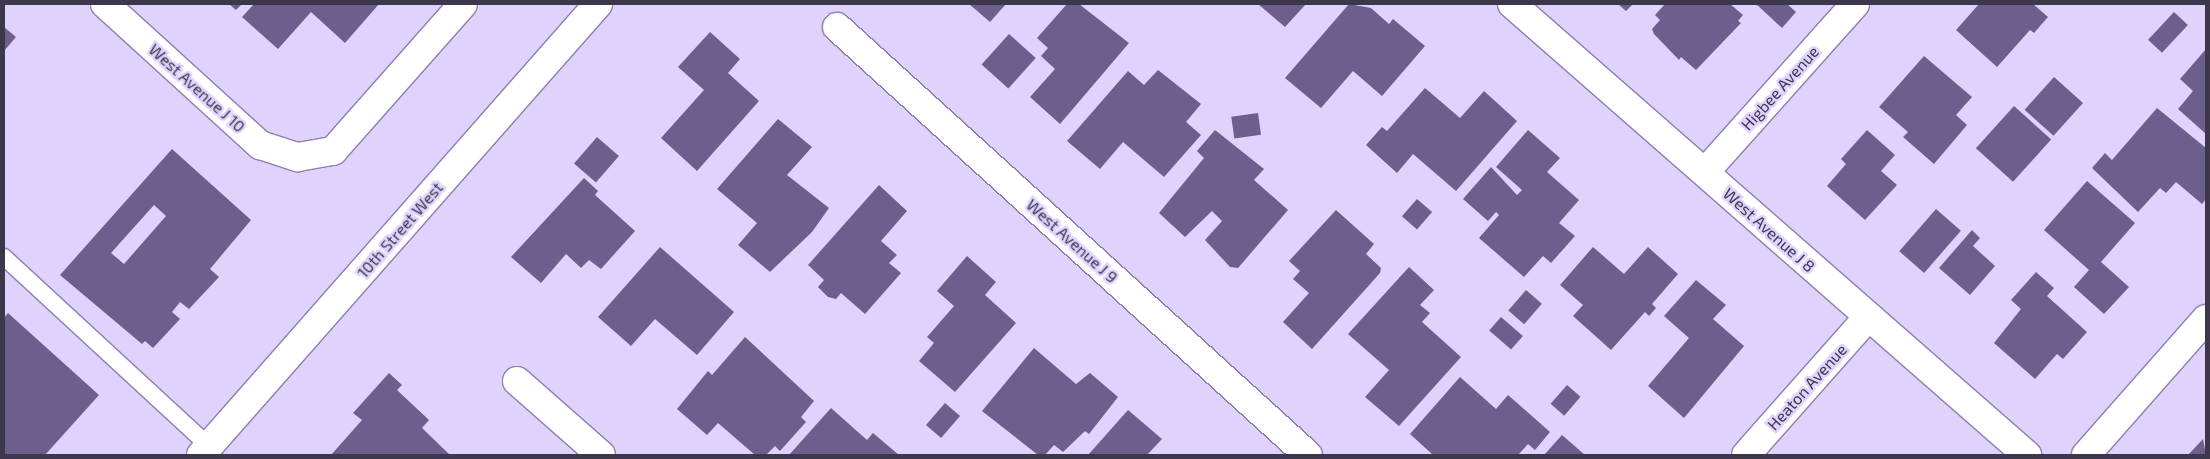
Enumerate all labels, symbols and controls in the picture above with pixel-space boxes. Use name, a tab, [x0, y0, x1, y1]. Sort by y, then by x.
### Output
street label: West Avenue J 10	[145, 40, 249, 136]
street label: Higbee Avenue	[1737, 42, 1823, 134]
street label: 10th Street West	[353, 178, 447, 282]
street label: West Avenue J 8	[1719, 184, 1819, 276]
street label: West Avenue J 9	[1022, 195, 1122, 287]
street label: Heaton Avenue	[1763, 340, 1851, 434]

